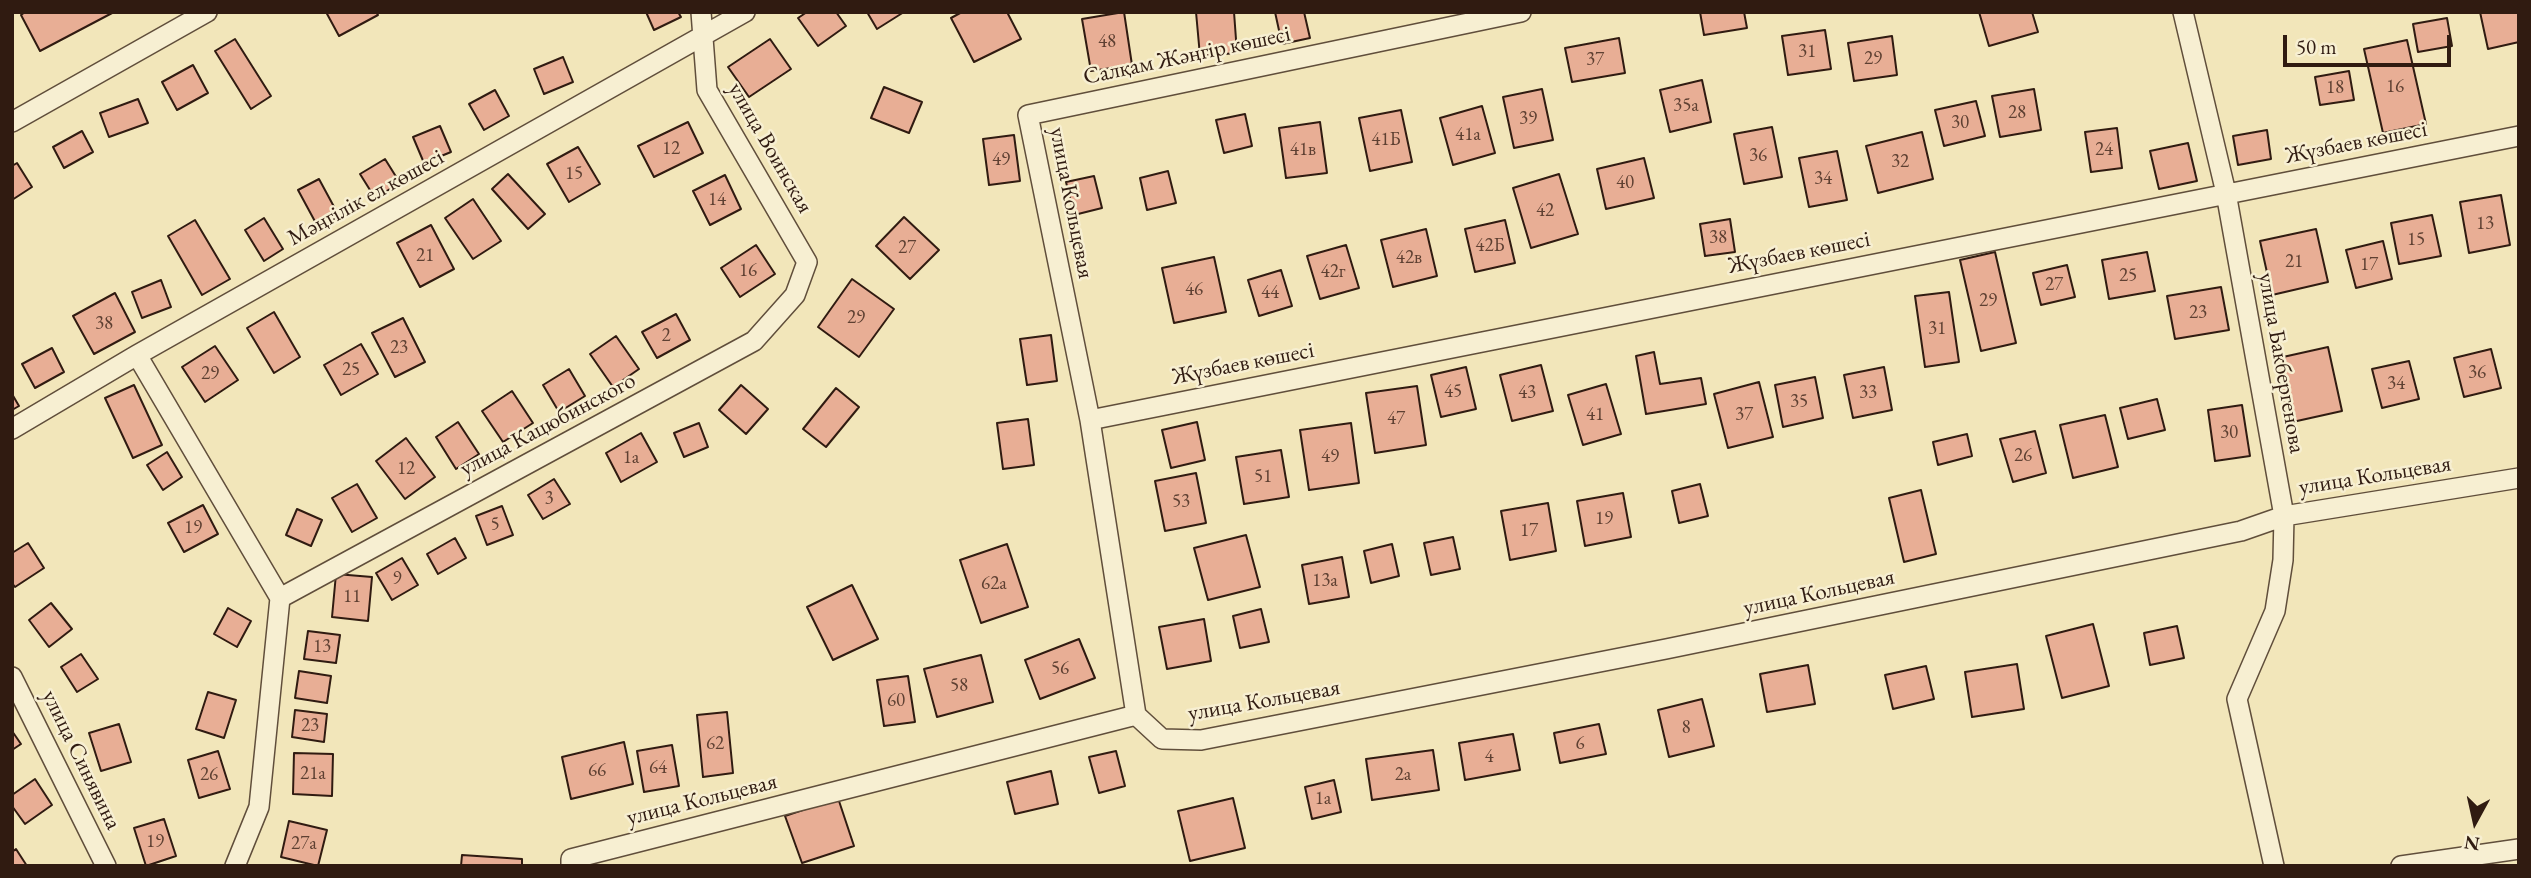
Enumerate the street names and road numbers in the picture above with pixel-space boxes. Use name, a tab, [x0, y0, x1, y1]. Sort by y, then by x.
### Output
street label: Салқам Жәңгір көшесі	[1081, 21, 1293, 91]
street label: улица Воинская	[721, 78, 819, 218]
street label: Жүзбаев көшесі	[2283, 116, 2429, 170]
street label: улица Кольцевая	[1043, 125, 1099, 281]
street label: Мәңгілік ел көшесі	[283, 144, 449, 252]
street label: Жүзбаев көшесі	[1726, 226, 1872, 280]
street label: улица Бакбергенова	[2252, 270, 2310, 456]
street label: Жүзбаев көшесі	[1170, 337, 1316, 391]
street label: улица Кацюбинского	[455, 367, 641, 483]
street label: улица Кольцевая	[2297, 450, 2453, 502]
street label: улица Кольцевая	[1741, 564, 1897, 622]
street label: улица Кольцевая	[1186, 674, 1342, 728]
street label: улица Синявина	[35, 686, 127, 834]
street label: улица Кольцевая	[624, 768, 780, 832]

